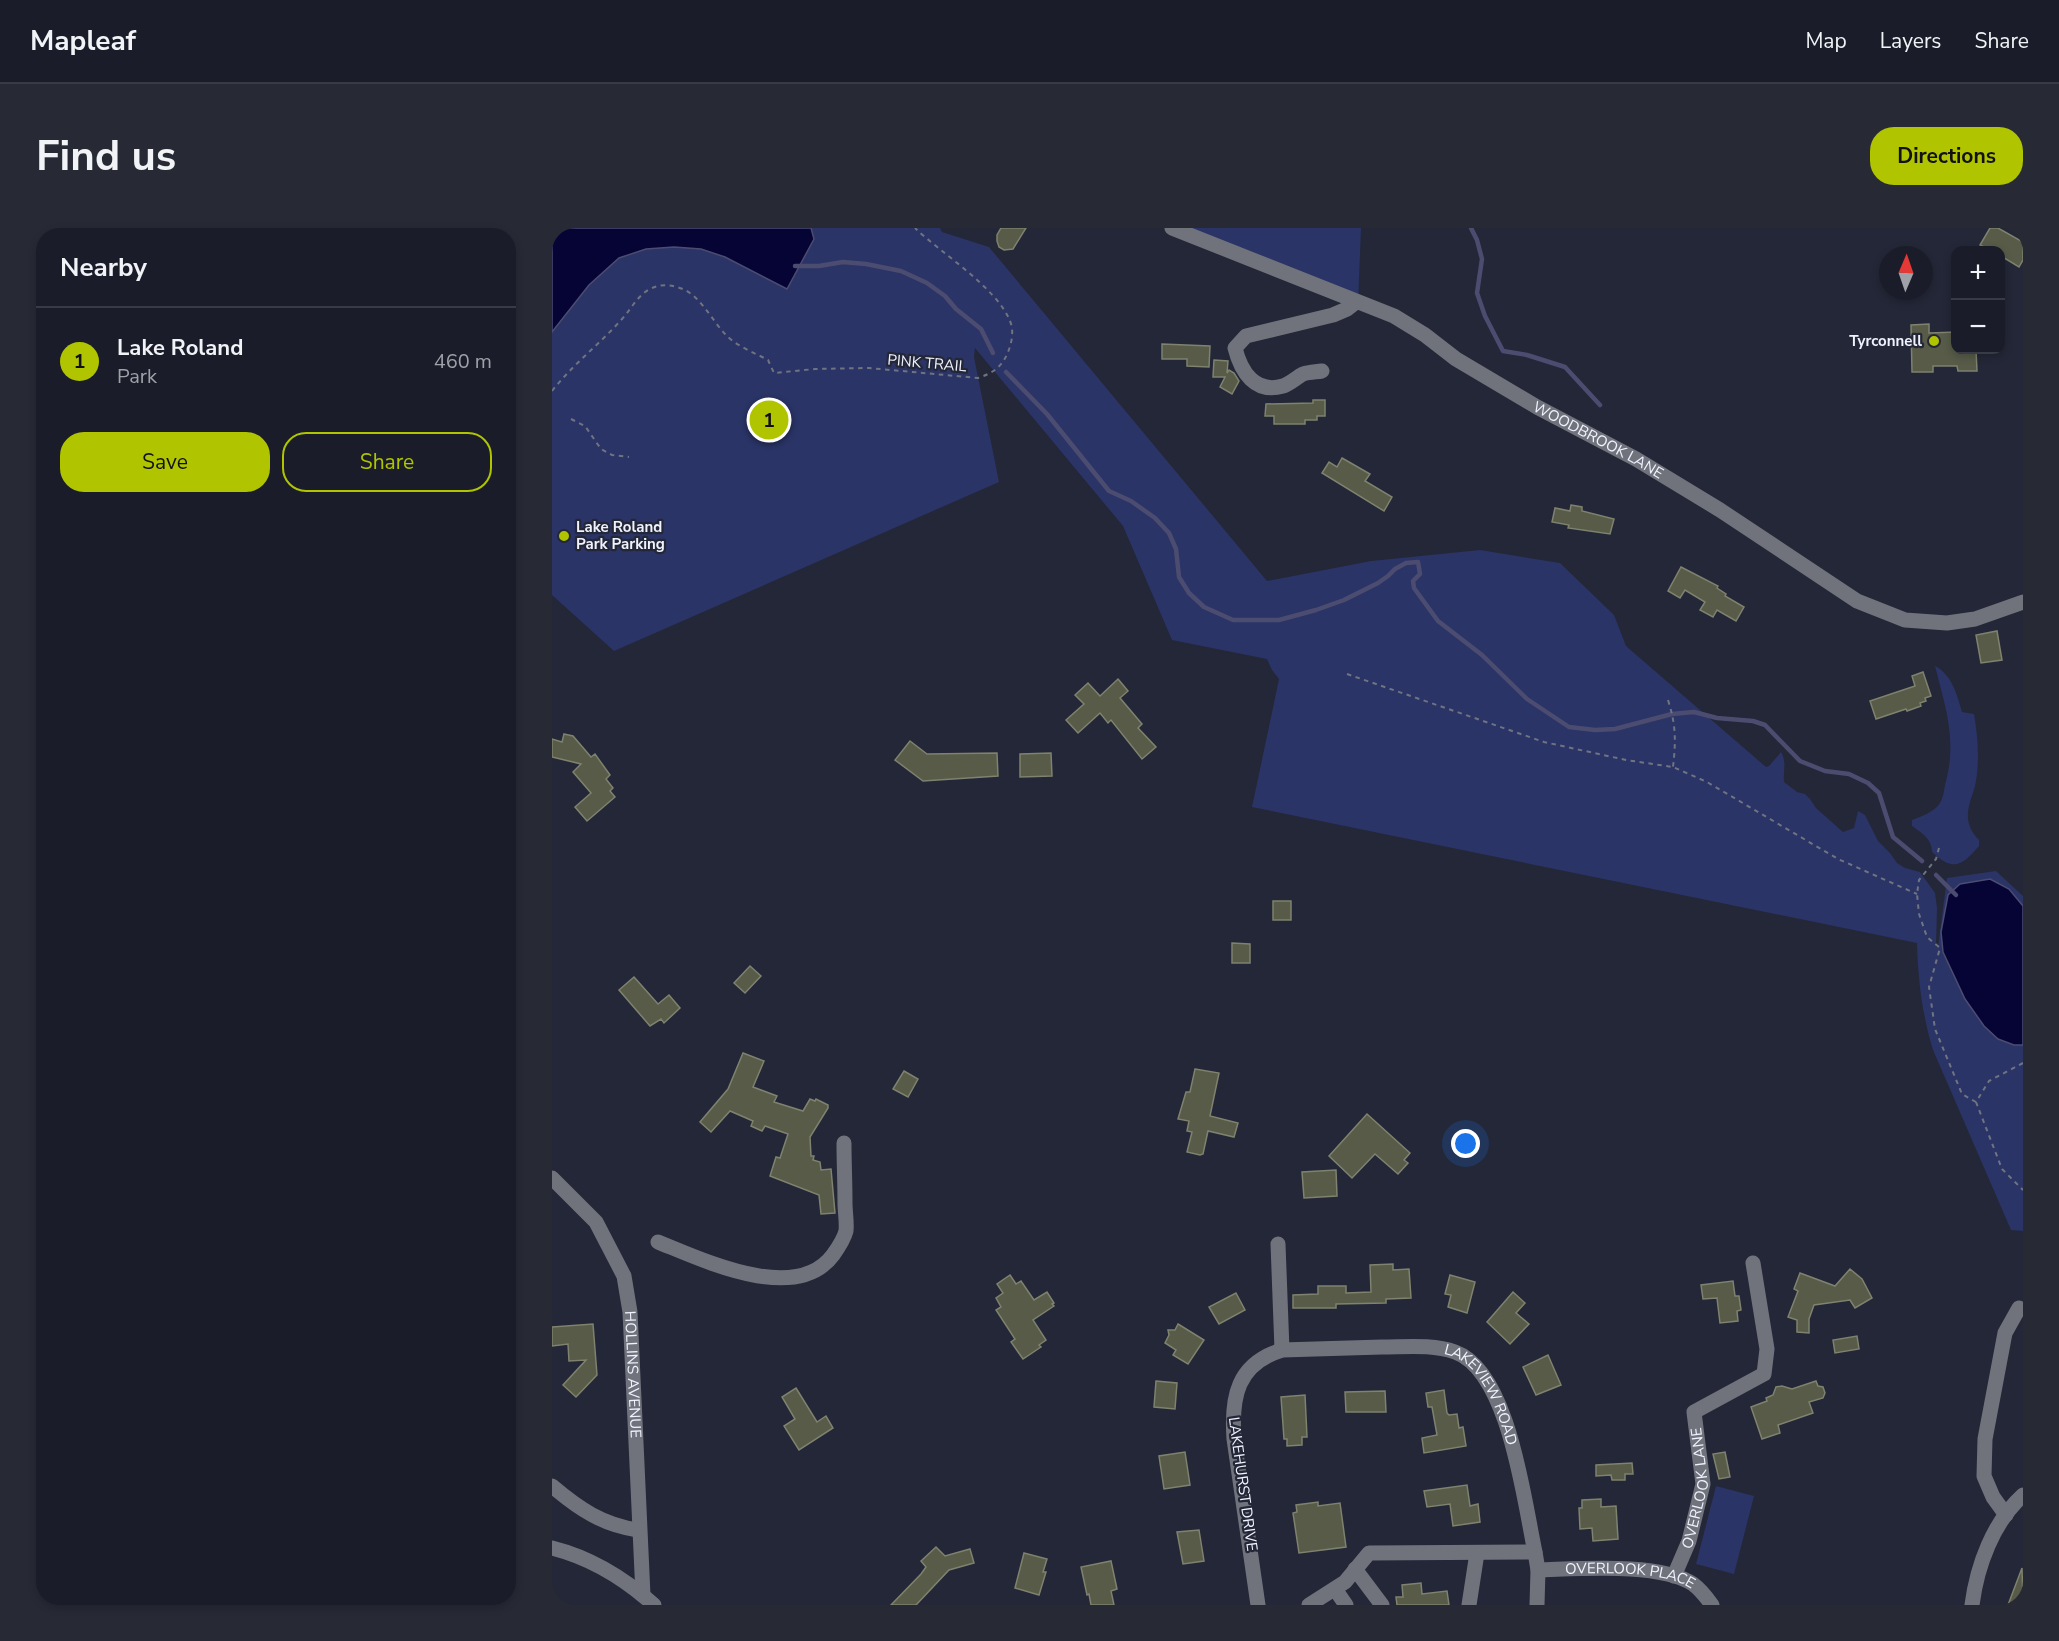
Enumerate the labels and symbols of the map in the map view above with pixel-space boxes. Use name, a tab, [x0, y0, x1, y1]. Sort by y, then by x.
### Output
north arrow	[1879, 246, 1933, 300]
place label: Tyrconnell	[1849, 331, 1922, 351]
marker: Tyrconnell	[1927, 334, 1941, 348]
street label: PINK TRAIL	[887, 350, 967, 376]
street label: WOODBROOK LANE	[1529, 397, 1667, 483]
pin: 1	[750, 398, 788, 442]
place label: Lake Roland Park Parking	[576, 517, 665, 554]
marker: Lake Roland Park Parking	[557, 529, 571, 543]
your location	[1451, 1129, 1480, 1158]
street label: HOLLINS AVENUE	[620, 1310, 646, 1438]
street label: LAKEVIEW ROAD	[1442, 1339, 1522, 1448]
street label: LAKEHURST DRIVE	[1224, 1416, 1262, 1552]
street label: OVERLOOK LANE	[1677, 1427, 1714, 1552]
street label: OVERLOOK PLACE	[1565, 1558, 1699, 1593]

